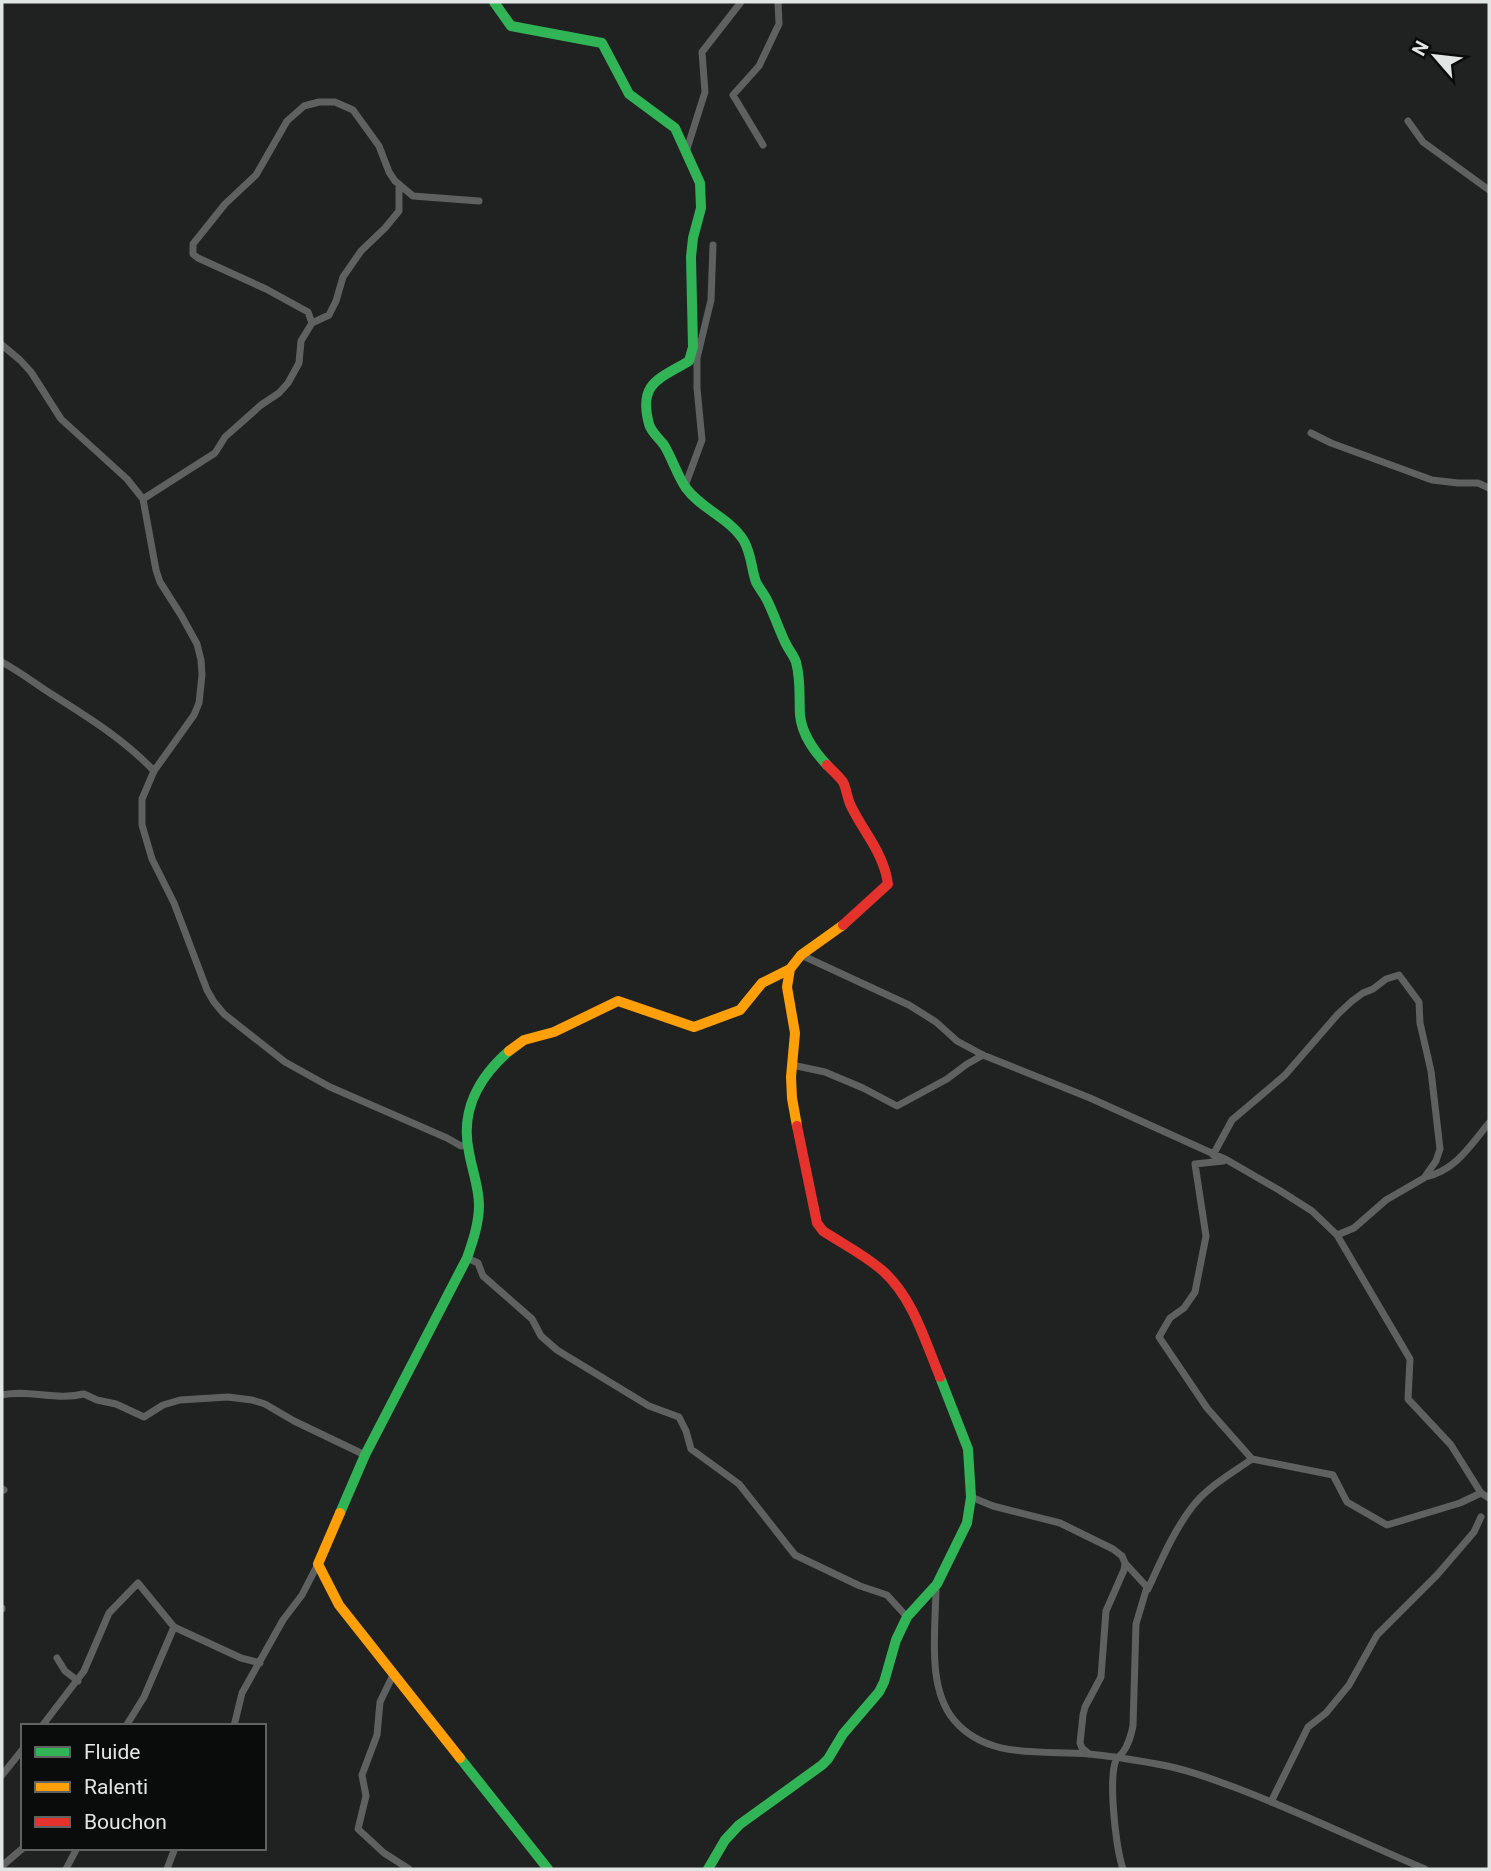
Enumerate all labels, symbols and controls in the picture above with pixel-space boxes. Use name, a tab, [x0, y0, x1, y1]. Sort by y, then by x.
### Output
north arrow	[1400, 21, 1470, 91]
text: N	[1407, 37, 1434, 60]
legend	[21, 1724, 266, 1850]
text: Fluide	[84, 1740, 140, 1764]
text: Ralenti	[84, 1775, 148, 1799]
text: Bouchon	[84, 1810, 167, 1834]

